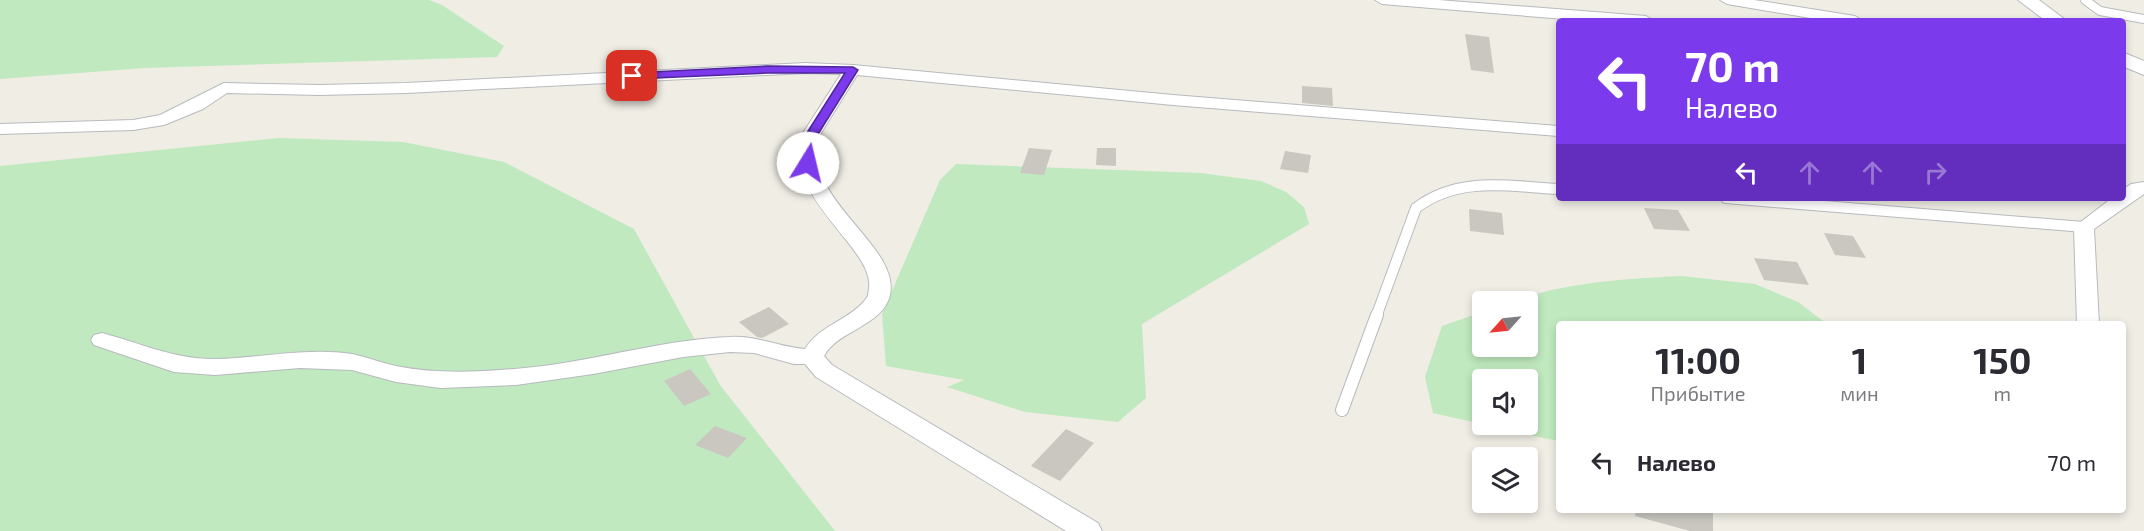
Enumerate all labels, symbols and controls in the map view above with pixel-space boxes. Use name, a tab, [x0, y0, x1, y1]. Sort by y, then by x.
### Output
text: 70 m	[1685, 40, 1780, 90]
icon: left	[1586, 42, 1664, 120]
pin	[606, 50, 657, 101]
icon: arrive	[615, 59, 648, 92]
text: Налево	[1685, 91, 1778, 123]
position arrow	[776, 131, 840, 195]
icon: left	[1730, 156, 1763, 189]
icon: ahead	[1793, 156, 1826, 189]
icon: ahead	[1856, 156, 1889, 189]
icon: right	[1919, 156, 1952, 189]
north arrow	[1472, 291, 1538, 357]
map controls	[1472, 291, 1538, 513]
text: 11:00	[1655, 338, 1741, 381]
text: 1	[1852, 338, 1867, 381]
text: 150	[1973, 338, 2031, 381]
button: sound	[1472, 369, 1538, 435]
text: Прибытие	[1651, 381, 1746, 405]
text: мин	[1840, 381, 1879, 405]
text: m	[1994, 381, 2011, 405]
icon: left	[1586, 446, 1619, 479]
button: layers	[1472, 447, 1538, 513]
text: Налево	[1637, 449, 1716, 475]
text: 70 m	[2047, 449, 2096, 475]

